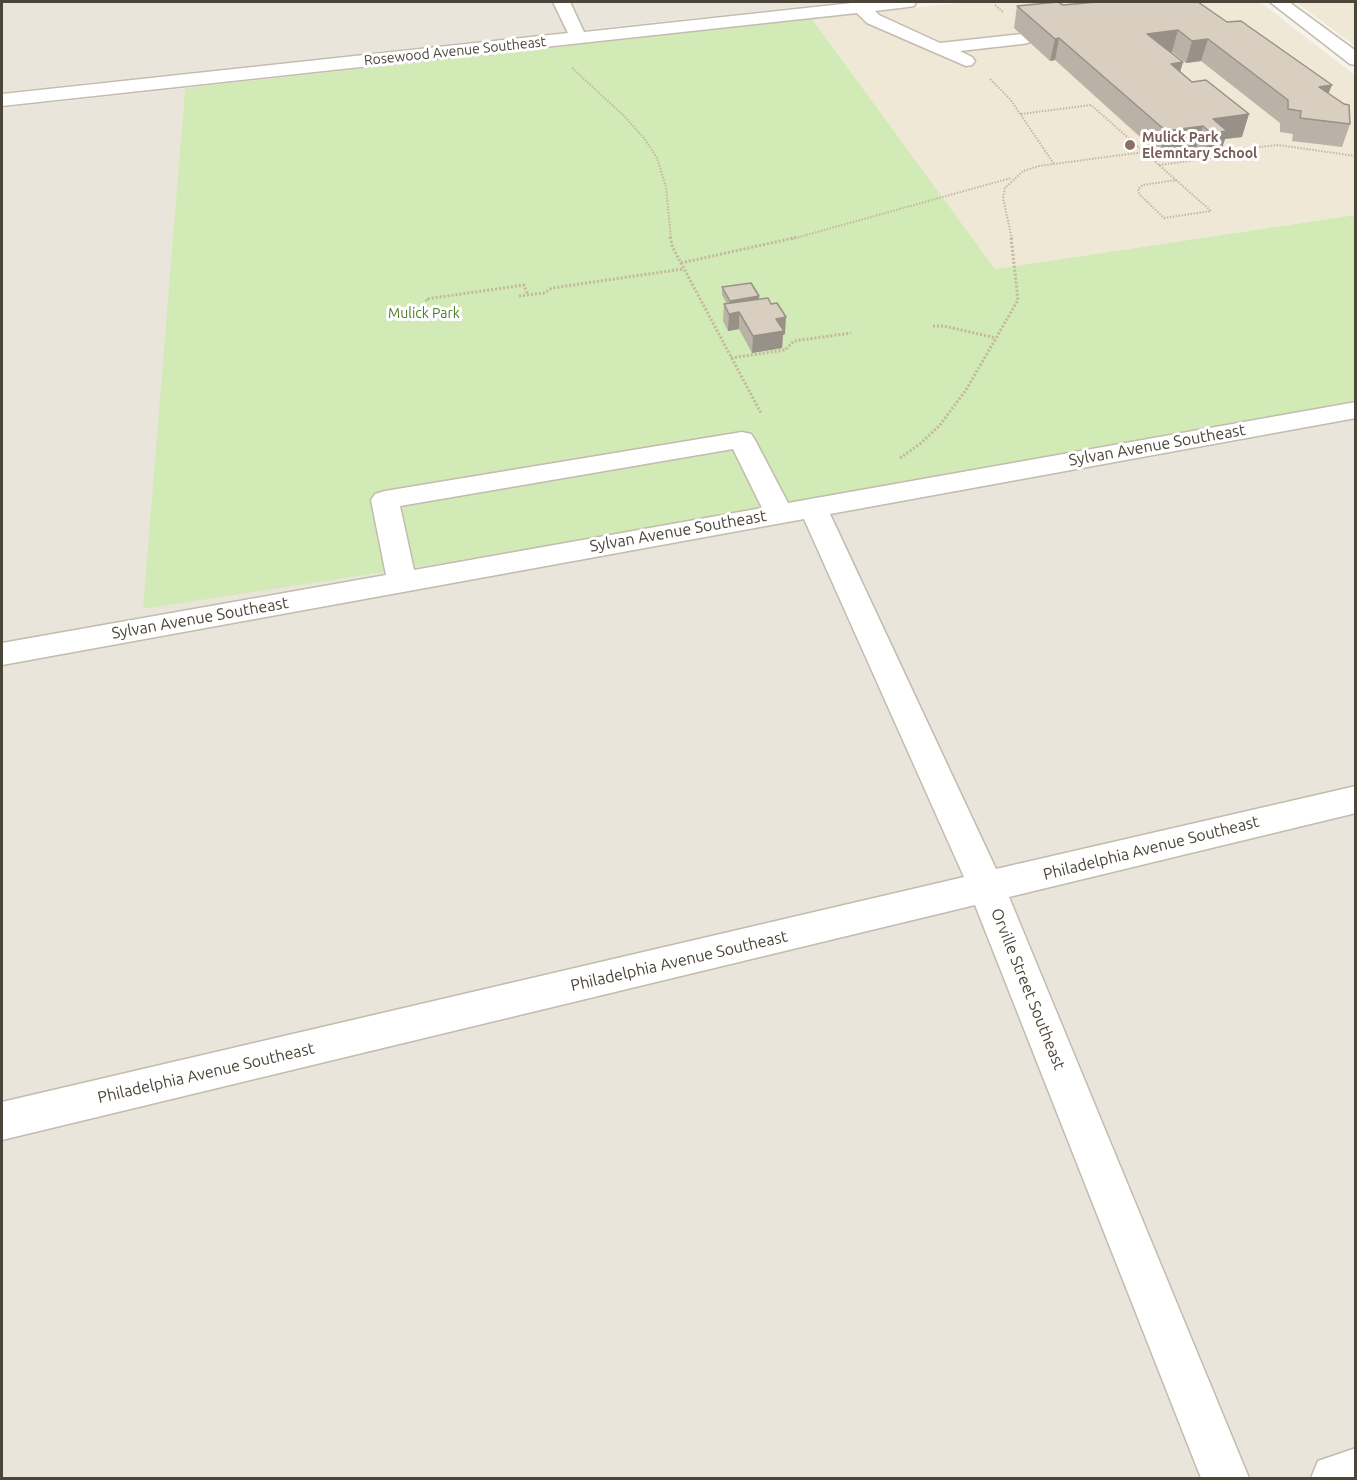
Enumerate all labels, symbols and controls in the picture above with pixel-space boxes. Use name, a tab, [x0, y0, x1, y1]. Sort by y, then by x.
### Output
street label: Rosewood Avenue Southeast	[363, 33, 547, 69]
place label: Mulick Park Elemntary School	[1142, 129, 1257, 162]
marker: Mulick Park Elemntary School	[1123, 138, 1137, 152]
park label: Mulick Park	[388, 305, 460, 321]
street label: Sylvan Avenue Southeast	[1067, 420, 1247, 470]
street label: Sylvan Avenue Southeast	[588, 506, 768, 556]
street label: Sylvan Avenue Southeast	[110, 593, 290, 643]
street label: Philadelphia Avenue Southeast	[1041, 812, 1261, 884]
street label: Orville Street Southeast	[987, 906, 1069, 1072]
street label: Philadelphia Avenue Southeast	[569, 927, 789, 995]
street label: Philadelphia Avenue Southeast	[96, 1039, 316, 1107]

